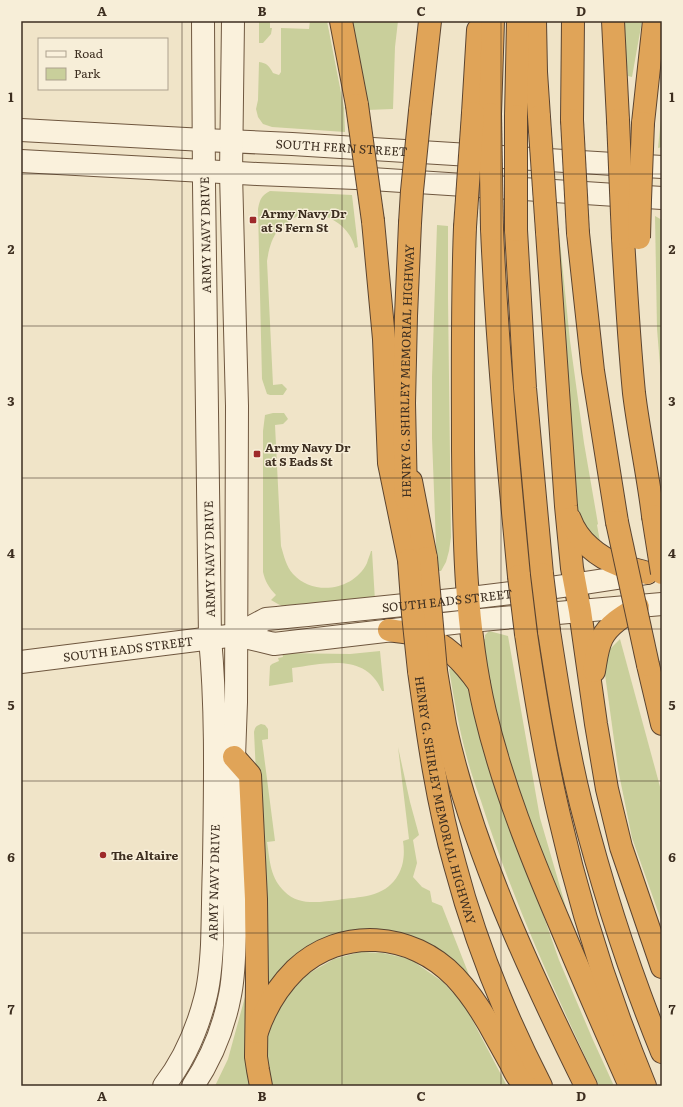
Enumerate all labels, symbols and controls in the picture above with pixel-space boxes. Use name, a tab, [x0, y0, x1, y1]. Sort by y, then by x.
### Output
text: A	[97, 1, 107, 20]
text: B	[258, 1, 267, 20]
text: C	[416, 1, 426, 20]
text: D	[576, 1, 586, 20]
legend	[38, 38, 168, 90]
text: Road	[74, 44, 104, 62]
text: Park	[74, 64, 101, 82]
text: 1	[8, 87, 14, 106]
text: 1	[669, 87, 675, 106]
street label: SOUTH FERN STREET	[275, 134, 408, 160]
street label: ARMY NAVY DRIVE	[195, 176, 215, 293]
place label: Army Navy Dr at S Fern St	[261, 204, 347, 236]
marker: Army Navy Dr at S Fern St	[248, 215, 258, 225]
text: 2	[8, 239, 15, 258]
text: 2	[669, 239, 676, 258]
street label: HENRY G. SHIRLEY MEMORIAL HIGHWAY	[395, 243, 418, 498]
text: 3	[7, 391, 15, 410]
text: 3	[668, 391, 676, 410]
place label: Army Navy Dr at S Eads St	[265, 438, 351, 470]
marker: Army Navy Dr at S Eads St	[252, 449, 262, 459]
street label: ARMY NAVY DRIVE	[199, 500, 219, 617]
text: 4	[7, 543, 15, 562]
text: 4	[668, 543, 676, 562]
street label: SOUTH EADS STREET	[381, 584, 513, 616]
street label: SOUTH EADS STREET	[62, 631, 194, 666]
street label: HENRY G. SHIRLEY MEMORIAL HIGHWAY	[411, 675, 481, 927]
text: 5	[7, 695, 15, 714]
text: 5	[668, 695, 676, 714]
street label: ARMY NAVY DRIVE	[203, 824, 224, 941]
place label: The Altaire	[111, 846, 179, 864]
text: 6	[7, 847, 15, 866]
text: 6	[668, 847, 676, 866]
marker: The Altaire	[98, 850, 108, 860]
text: 7	[7, 999, 15, 1018]
text: 7	[668, 999, 676, 1018]
text: A	[97, 1086, 107, 1105]
text: B	[258, 1086, 267, 1105]
text: C	[416, 1086, 426, 1105]
text: D	[576, 1086, 586, 1105]

